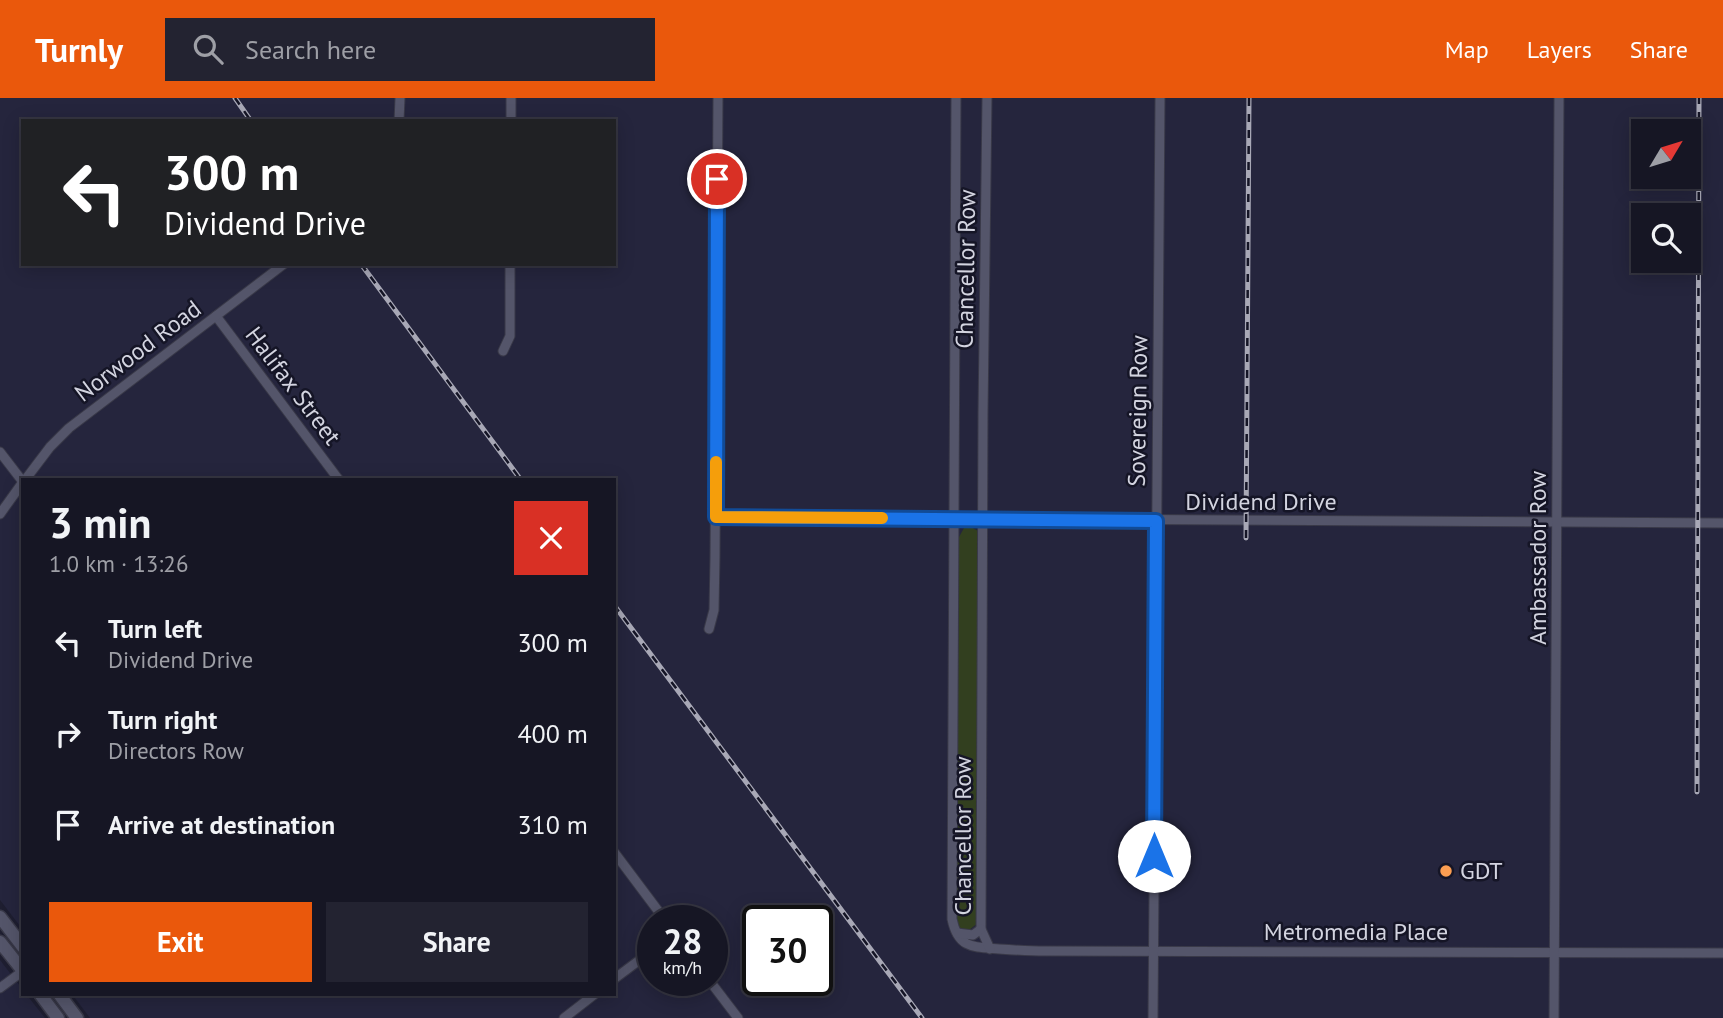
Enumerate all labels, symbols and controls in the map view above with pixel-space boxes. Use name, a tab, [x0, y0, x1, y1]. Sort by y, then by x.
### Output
search box	[165, 18, 655, 81]
text: Turnly	[35, 28, 123, 71]
icon: search	[189, 30, 227, 68]
text: Search here	[245, 33, 376, 66]
text: Map	[1445, 34, 1489, 65]
text: Layers	[1527, 34, 1592, 65]
text: Share	[1630, 34, 1688, 65]
north arrow	[1631, 119, 1701, 189]
map controls	[1631, 119, 1701, 273]
text: 300 m	[164, 140, 299, 204]
icon: left	[49, 147, 140, 238]
pin	[687, 149, 747, 209]
icon: arrive	[698, 160, 736, 198]
street label: Chancellor Row	[949, 189, 982, 349]
text: Dividend Drive	[164, 202, 366, 244]
button: search	[1631, 203, 1701, 273]
street label: Norwood Road	[68, 293, 207, 408]
street label: Halifax Street	[239, 320, 348, 451]
street label: Sovereign Row	[1121, 335, 1154, 487]
street label: Ambassador Row	[1522, 471, 1553, 645]
street label: Dividend Drive	[1185, 486, 1337, 517]
text: 3 min	[49, 495, 151, 550]
button: close	[514, 501, 588, 575]
text: 1.0 km · 13:26	[49, 549, 188, 578]
text: Turn left	[108, 612, 202, 645]
icon: left	[49, 624, 87, 662]
text: 300 m	[517, 626, 588, 659]
text: Dividend Drive	[108, 645, 253, 674]
text: Turn right	[108, 703, 217, 736]
icon: right	[49, 715, 87, 753]
text: 400 m	[517, 717, 588, 750]
text: Directors Row	[108, 736, 244, 765]
street label: Chancellor Row	[947, 756, 978, 916]
icon: arrive	[49, 806, 87, 844]
text: Arrive at destination	[108, 808, 335, 841]
text: 310 m	[517, 808, 588, 841]
position arrow	[1117, 819, 1191, 893]
place label: GDT	[1460, 855, 1503, 886]
marker: GDT	[1438, 863, 1454, 879]
button: Exit	[49, 902, 312, 982]
button: Share	[326, 902, 588, 982]
speed limit sign: 30	[742, 905, 833, 996]
street label: Metromedia Place	[1264, 916, 1448, 947]
text: 28	[663, 918, 702, 964]
text: km/h	[663, 956, 702, 979]

